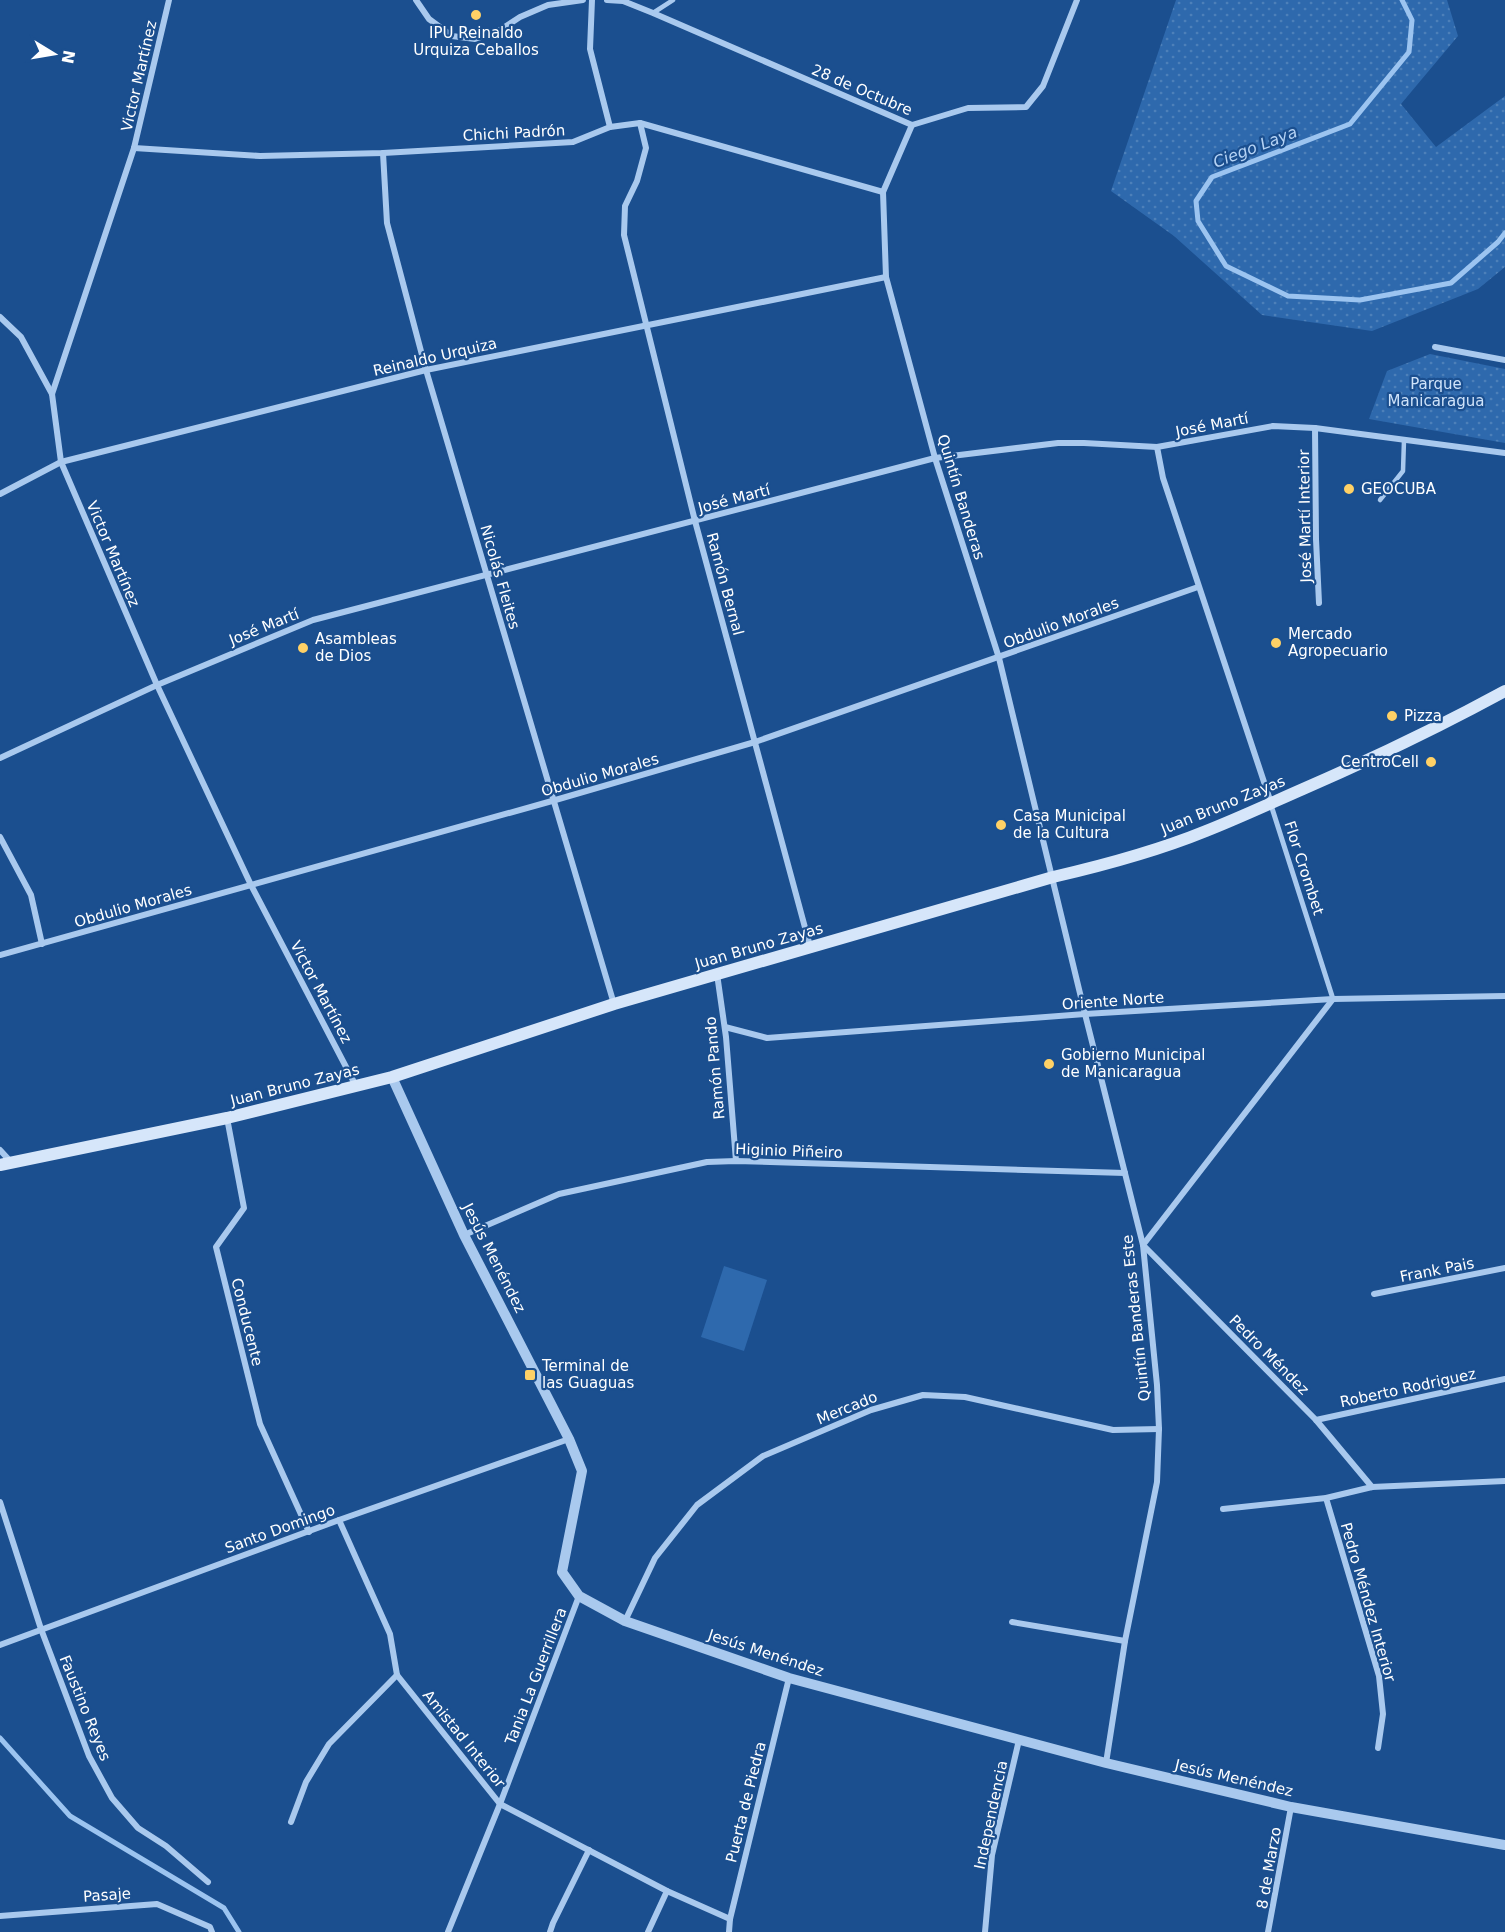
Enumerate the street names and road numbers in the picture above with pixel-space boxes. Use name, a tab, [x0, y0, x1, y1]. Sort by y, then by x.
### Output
street label: Victor Martínez	[117, 19, 161, 133]
street label: 28 de Octubre	[809, 61, 915, 119]
street label: Chichi Padrón	[462, 121, 566, 145]
street label: Reinaldo Urquiza	[371, 334, 499, 380]
street label: José Martí	[1173, 409, 1251, 441]
street label: Quintín Banderas	[933, 432, 989, 562]
street label: José Martí Interior	[1295, 448, 1315, 584]
street label: José Martí	[695, 481, 773, 517]
street label: Victor Martínez	[83, 498, 143, 610]
street label: Nicolás Fleites	[476, 523, 524, 632]
street label: Ramón Bernal	[703, 531, 747, 637]
street label: Obdulio Morales	[1001, 594, 1121, 652]
street label: José Martí	[226, 605, 302, 650]
street label: Obdulio Morales	[539, 750, 661, 800]
street label: Juan Bruno Zayas	[1157, 772, 1288, 838]
street label: Flor Crombet	[1280, 819, 1328, 917]
street label: Obdulio Morales	[72, 881, 194, 931]
street label: Juan Bruno Zayas	[692, 919, 825, 973]
street label: Victor Martínez	[286, 938, 356, 1046]
street label: Oriente Norte	[1061, 988, 1165, 1014]
street label: Ramón Pando	[702, 1016, 728, 1120]
street label: Juan Bruno Zayas	[228, 1060, 361, 1110]
street label: Higinio Piñeiro	[735, 1140, 843, 1162]
street label: Jesús Menéndez	[458, 1199, 529, 1316]
street label: Quintín Banderas Este	[1118, 1234, 1154, 1402]
street label: Frank Pais	[1398, 1254, 1476, 1286]
street label: Conducente	[227, 1276, 267, 1368]
street label: Pedro Méndez	[1225, 1311, 1313, 1399]
street label: Roberto Rodriguez	[1338, 1365, 1478, 1411]
street label: Mercado	[814, 1388, 880, 1428]
street label: Santo Domingo	[223, 1501, 337, 1557]
street label: Pedro Méndez Interior	[1337, 1520, 1400, 1684]
street label: Tania La Guerrillera	[501, 1605, 570, 1748]
street label: Jesús Menéndez	[705, 1625, 826, 1680]
street label: Faustino Reyes	[56, 1653, 114, 1764]
street label: Amistad Interior	[419, 1686, 510, 1792]
street label: Puerta de Piedra	[722, 1740, 770, 1864]
street label: Jesús Menéndez	[1172, 1755, 1295, 1800]
street label: Independencia	[971, 1759, 1011, 1871]
street label: 8 de Marzo	[1253, 1825, 1285, 1911]
street label: Pasaje	[82, 1884, 132, 1906]

